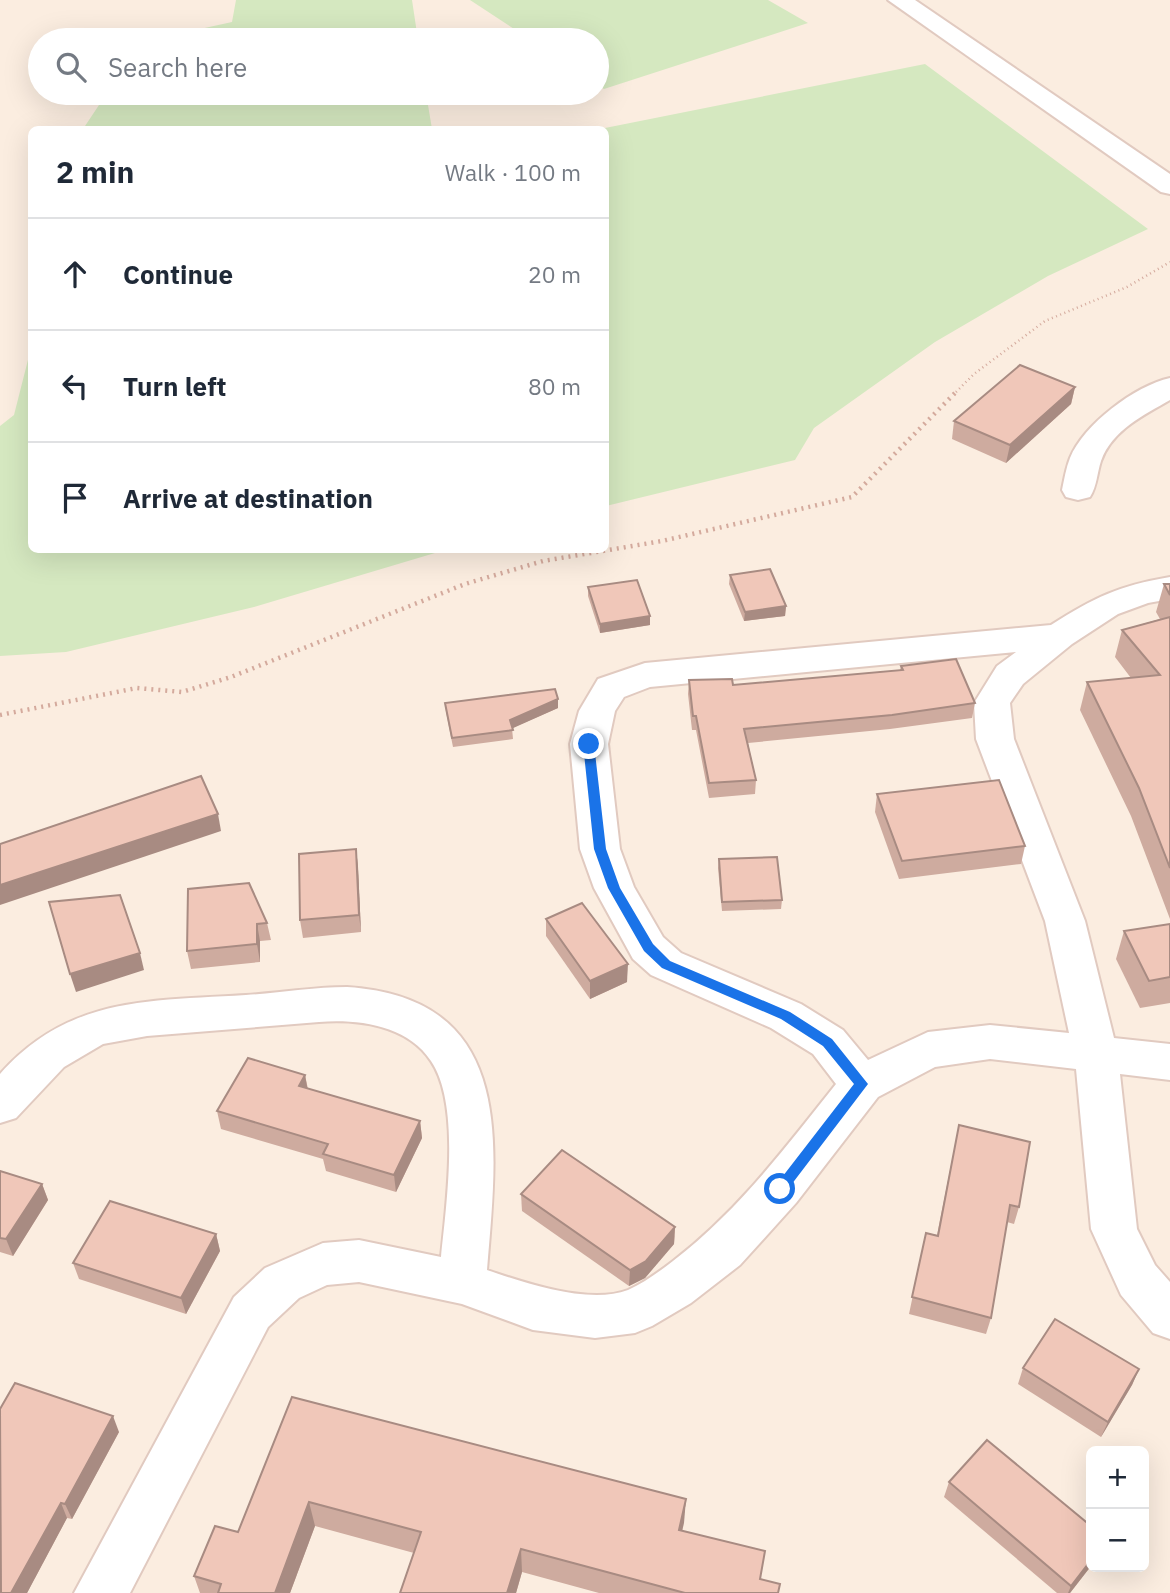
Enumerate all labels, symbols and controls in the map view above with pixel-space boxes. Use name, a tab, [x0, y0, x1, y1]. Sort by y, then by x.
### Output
search box	[28, 28, 609, 105]
icon: search	[52, 48, 90, 86]
text: Search here	[108, 50, 247, 84]
text: 2 min	[56, 152, 134, 191]
text: Walk · 100 m	[445, 157, 581, 187]
icon: ahead	[56, 255, 94, 293]
text: Continue	[123, 257, 233, 291]
text: 20 m	[528, 259, 581, 289]
icon: left	[56, 367, 94, 405]
text: Turn left	[123, 369, 226, 403]
text: 80 m	[528, 371, 581, 401]
icon: arrive	[56, 479, 94, 517]
text: Arrive at destination	[123, 481, 373, 515]
route end	[573, 728, 604, 759]
route start	[764, 1173, 795, 1204]
map controls	[1086, 1446, 1149, 1572]
button: +	[1086, 1446, 1149, 1509]
button: −	[1086, 1509, 1149, 1572]

